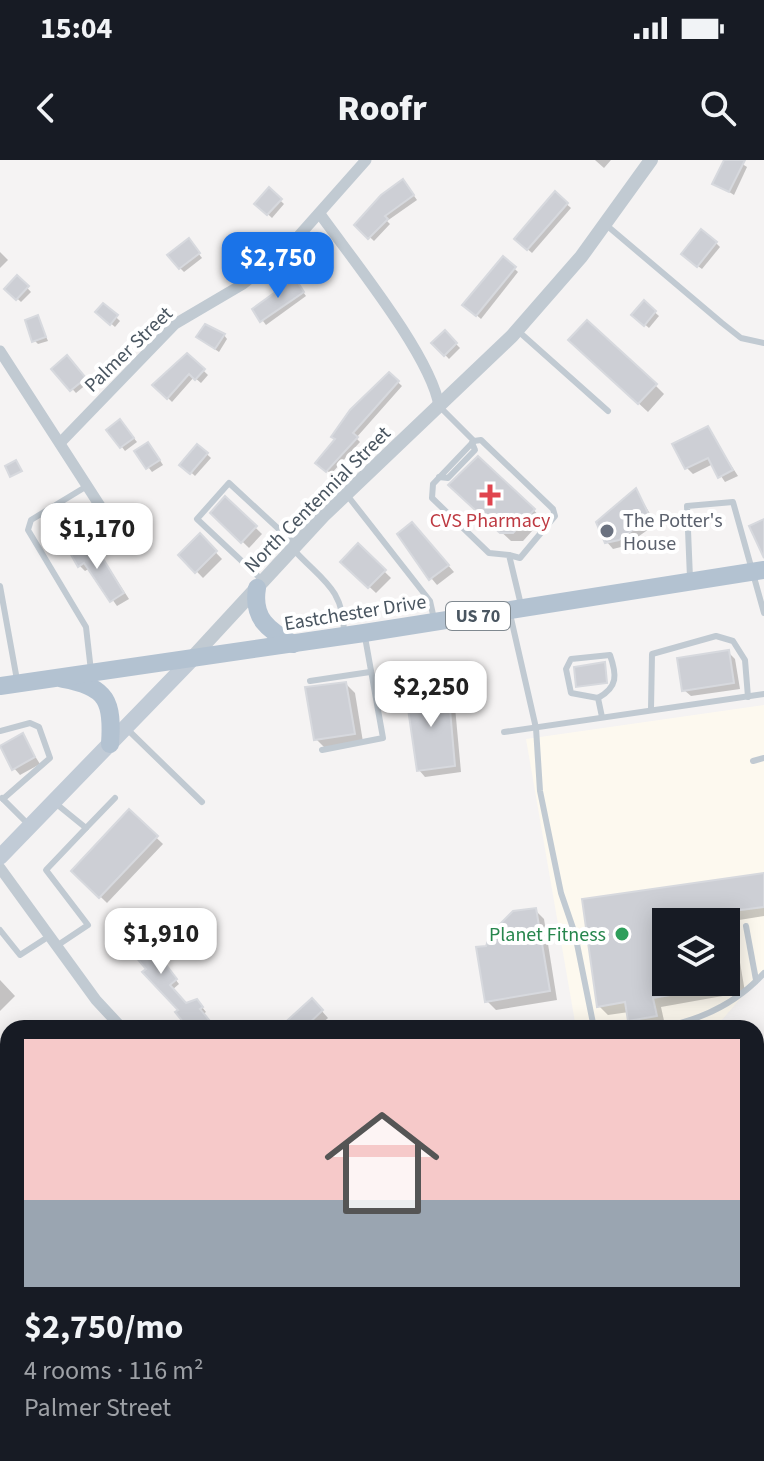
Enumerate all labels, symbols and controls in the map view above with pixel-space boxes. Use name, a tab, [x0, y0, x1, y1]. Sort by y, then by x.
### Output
text: 15:04	[40, 7, 112, 50]
text: Roofr	[337, 83, 427, 134]
icon: back	[24, 86, 68, 130]
icon: search	[696, 86, 740, 130]
pin: $2,750	[213, 232, 343, 300]
text: $2,750	[240, 239, 316, 276]
street label: Palmer Street	[78, 300, 179, 399]
street label: North Centennial Street	[238, 420, 397, 579]
marker: CVS Pharmacy	[481, 486, 499, 504]
pin: $1,170	[32, 503, 162, 571]
place label: CVS Pharmacy	[430, 507, 551, 535]
place label: The Potter's House	[623, 507, 723, 558]
text: $1,170	[59, 510, 135, 547]
marker: The Potter's House	[598, 522, 616, 540]
street label: Eastchester Drive	[282, 588, 428, 638]
road number: US 70	[446, 602, 510, 630]
pin: $2,250	[366, 661, 496, 729]
text: $2,250	[393, 668, 469, 705]
pin: $1,910	[96, 908, 226, 976]
map controls	[652, 908, 740, 996]
button: layers	[652, 908, 740, 996]
text: $1,910	[123, 915, 199, 952]
place label: Planet Fitness	[489, 921, 606, 949]
marker: Planet Fitness	[613, 925, 631, 943]
icon: home	[310, 1091, 454, 1235]
text: $2,750/mo	[24, 1303, 184, 1352]
text: 4 rooms · 116 m²	[24, 1352, 203, 1389]
text: Palmer Street	[24, 1389, 171, 1426]

